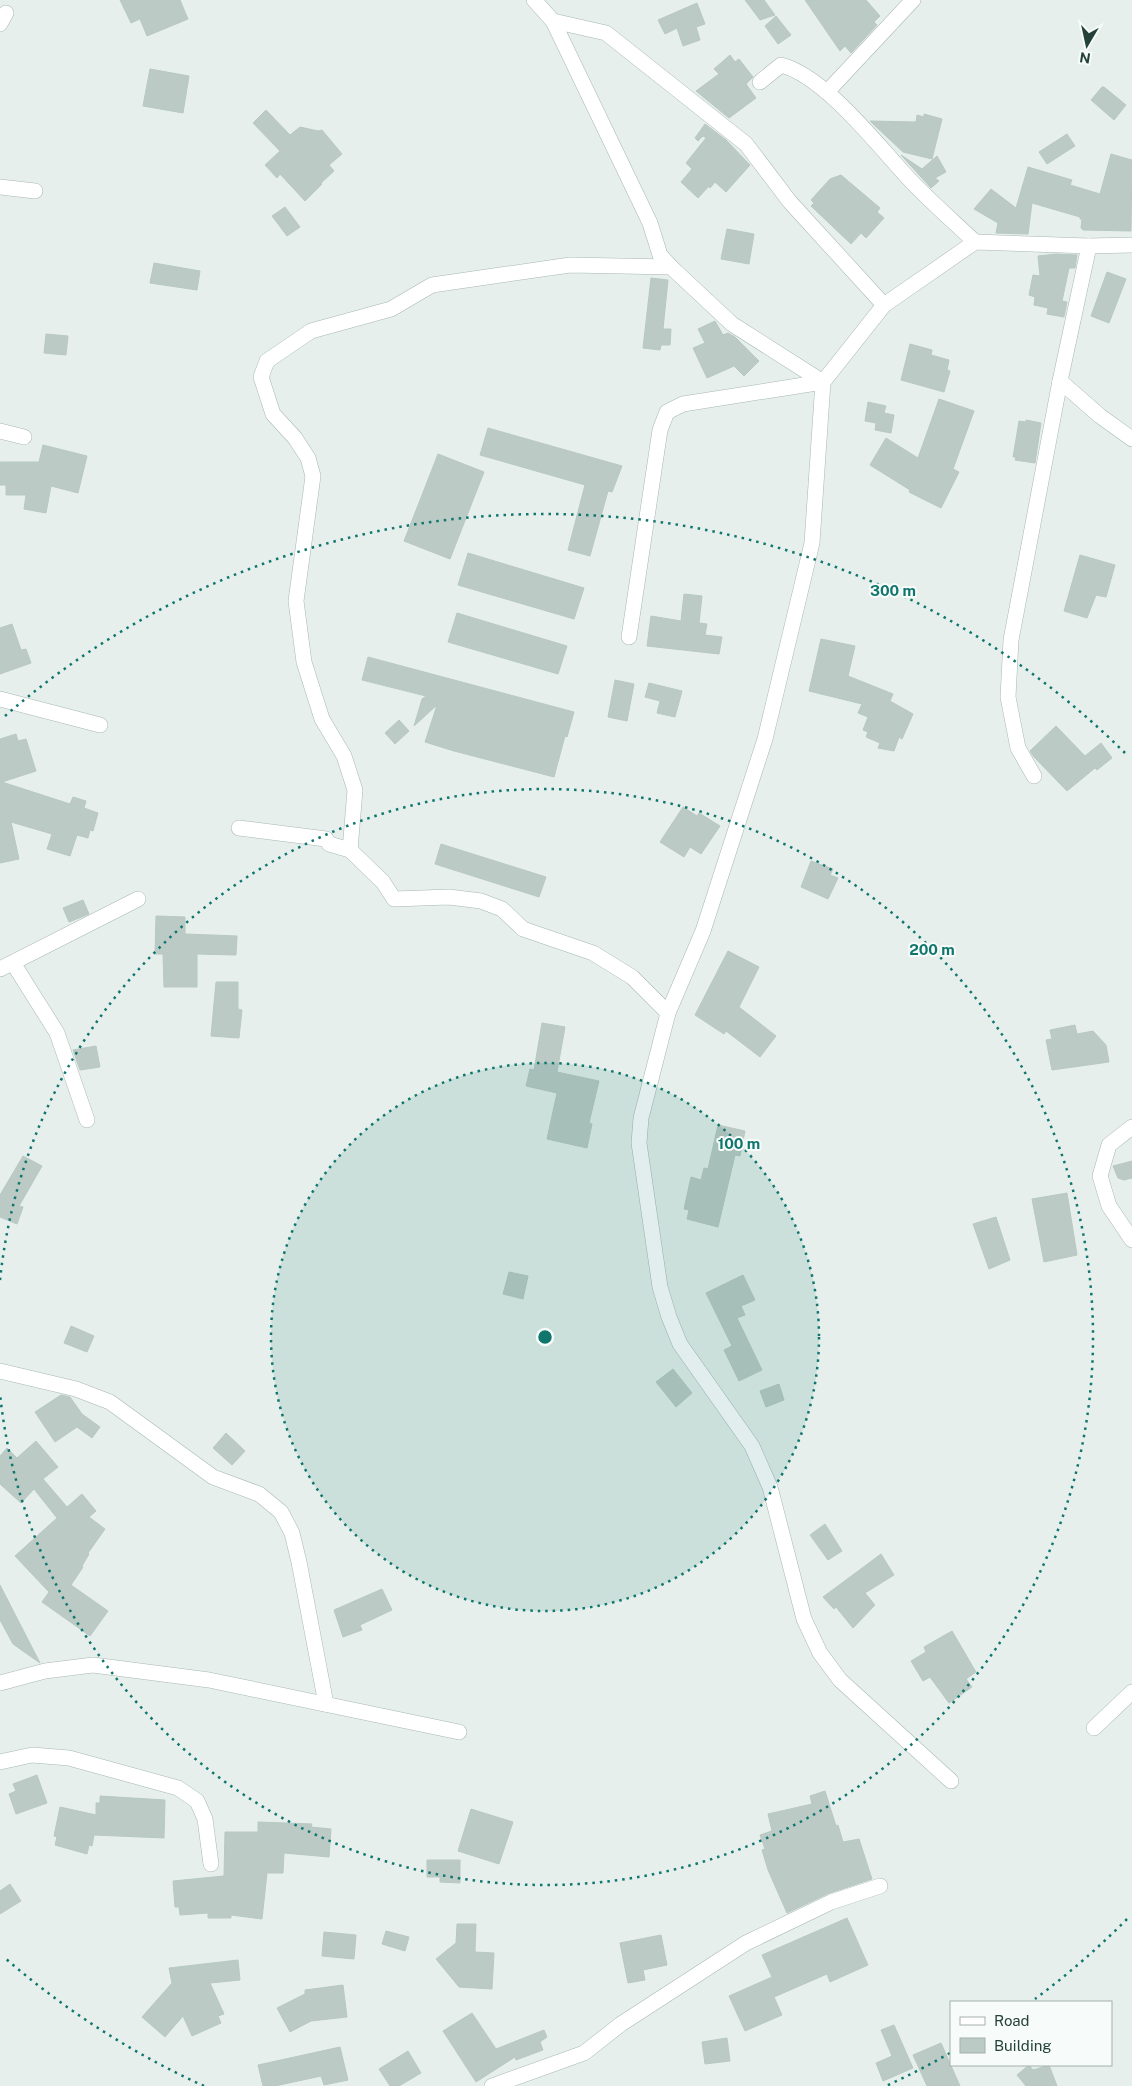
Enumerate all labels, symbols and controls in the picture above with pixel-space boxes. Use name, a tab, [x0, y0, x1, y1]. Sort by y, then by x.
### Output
north arrow	[1062, 20, 1112, 70]
text: N	[1078, 49, 1092, 67]
text: 300 m	[870, 582, 916, 599]
text: 200 m	[909, 941, 955, 958]
text: 100 m	[718, 1135, 760, 1152]
centre of rings	[536, 1328, 554, 1346]
legend	[950, 2001, 1112, 2066]
text: Road	[994, 2012, 1030, 2029]
text: Building	[994, 2037, 1052, 2054]

